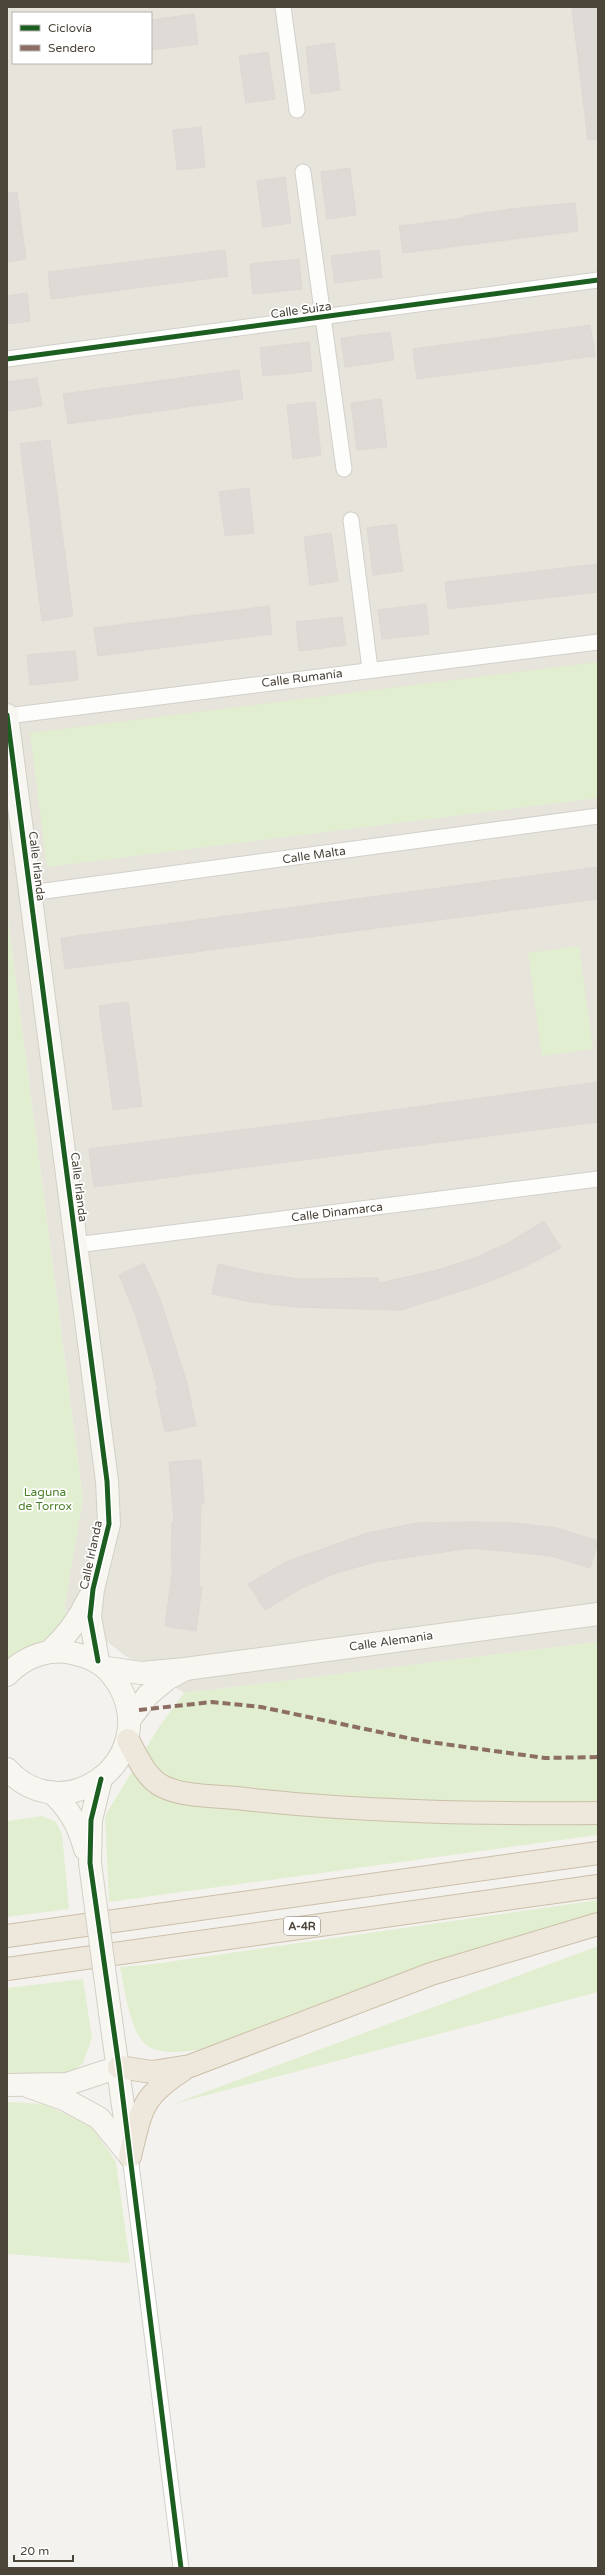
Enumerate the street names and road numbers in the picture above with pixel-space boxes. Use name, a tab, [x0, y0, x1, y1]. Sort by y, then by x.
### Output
street label: Calle Suiza	[270, 299, 332, 321]
street label: Calle Rumanía	[261, 666, 343, 690]
street label: Calle Irlanda	[26, 830, 48, 902]
street label: Calle Malta	[282, 844, 346, 866]
street label: Calle Irlanda	[68, 1151, 90, 1223]
street label: Calle Dinamarca	[290, 1199, 384, 1225]
street label: Calle Irlanda	[77, 1519, 105, 1591]
street label: Calle Alemania	[348, 1628, 434, 1654]
road number: A-4R	[284, 1917, 320, 1935]

